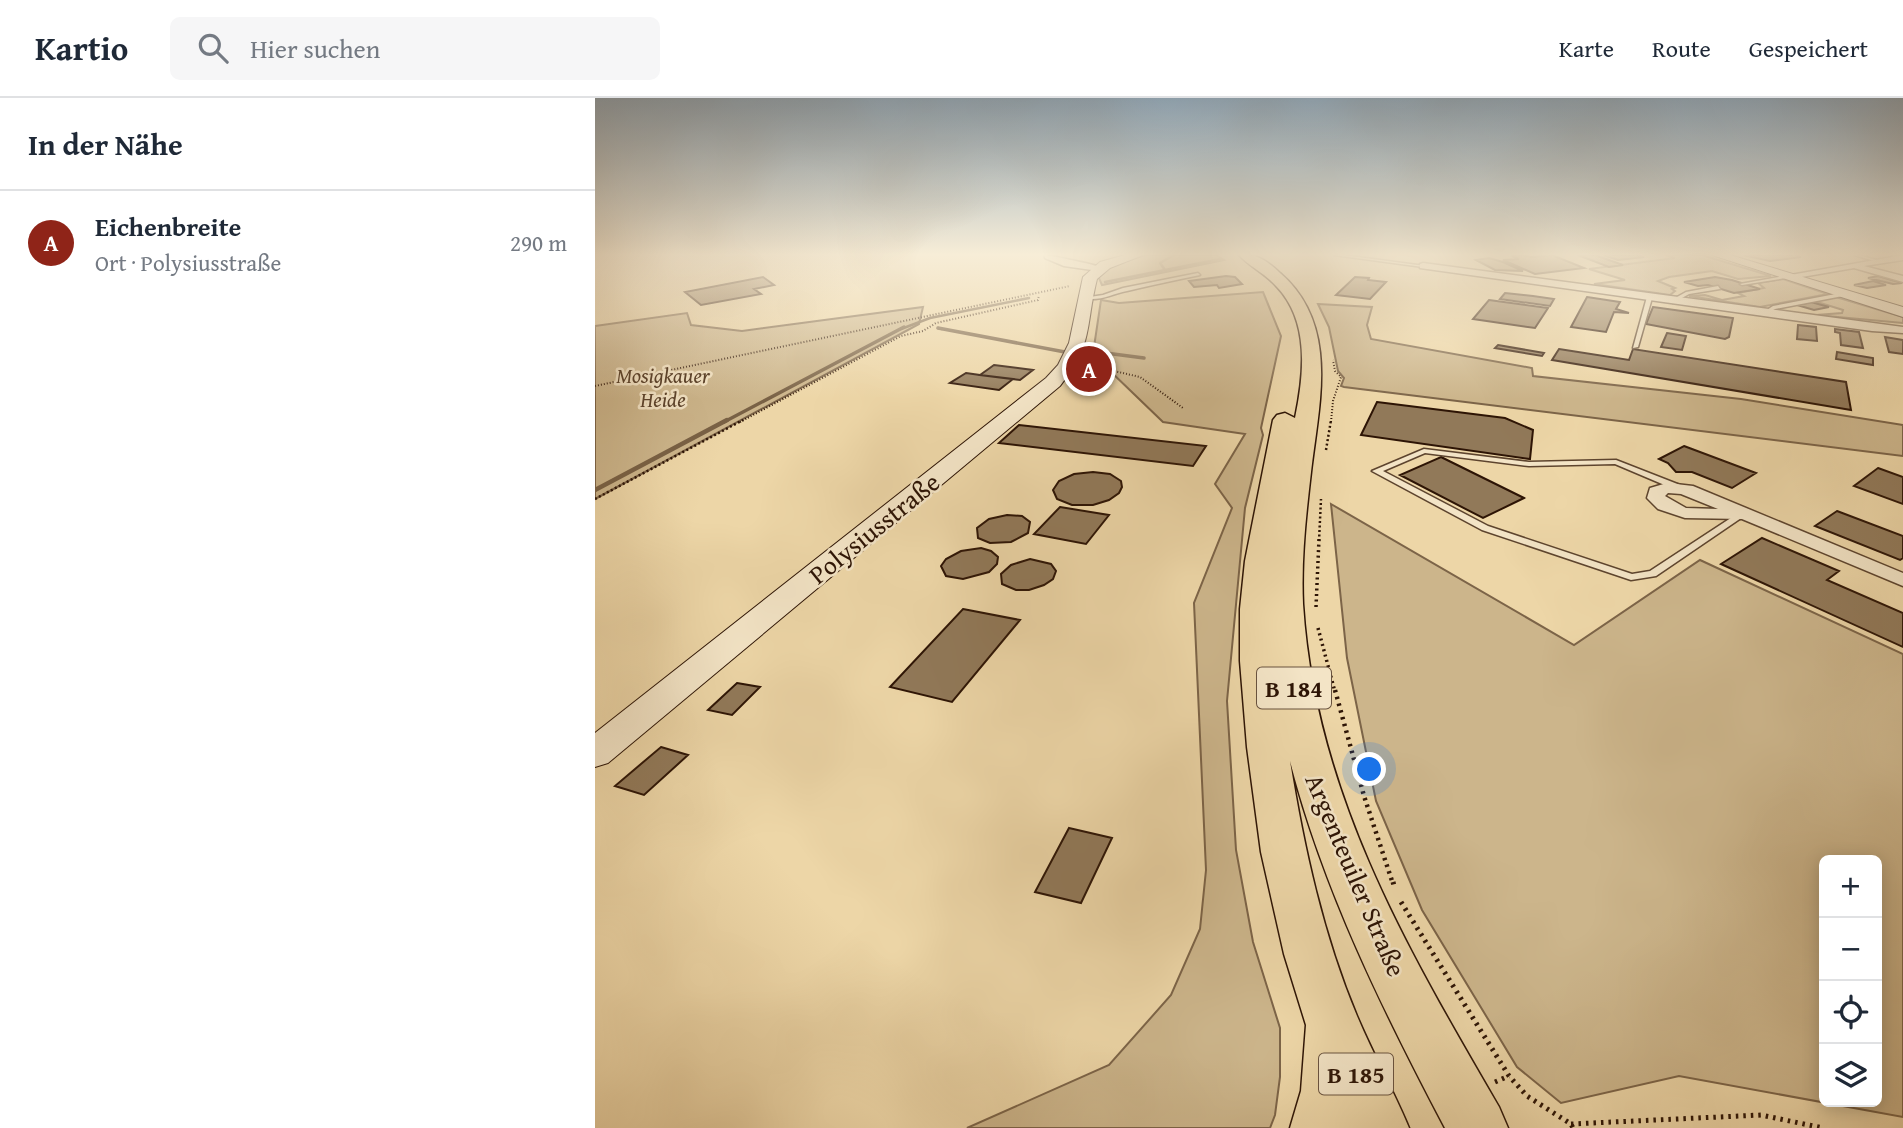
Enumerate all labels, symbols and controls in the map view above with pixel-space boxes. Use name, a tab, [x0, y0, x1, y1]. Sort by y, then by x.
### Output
search box	[170, 17, 660, 80]
text: Kartio	[35, 24, 128, 72]
icon: search	[194, 29, 232, 67]
text: Hier suchen	[250, 29, 380, 68]
text: Karte	[1559, 31, 1614, 66]
text: Route	[1652, 31, 1711, 66]
text: Gespeichert	[1749, 31, 1868, 66]
text: In der Nähe	[28, 122, 183, 166]
text: Eichenbreite	[95, 207, 241, 246]
text: A	[44, 226, 58, 259]
text: 290 m	[510, 226, 567, 259]
text: Ort · Polysiusstraße	[95, 246, 281, 279]
pin: A	[1066, 343, 1112, 395]
park label: Mosigkauer Heide	[616, 360, 711, 415]
street label: Polysiusstraße	[800, 463, 948, 593]
road number: B 184	[1257, 668, 1331, 708]
your location	[1352, 752, 1386, 786]
street label: Argenteuiler Straße	[1296, 768, 1416, 982]
map controls	[1819, 855, 1882, 1107]
button: +	[1819, 855, 1882, 918]
button: −	[1819, 918, 1882, 981]
button: locate	[1819, 981, 1882, 1044]
button: layers	[1819, 1044, 1882, 1107]
road number: B 185	[1319, 1054, 1393, 1094]

